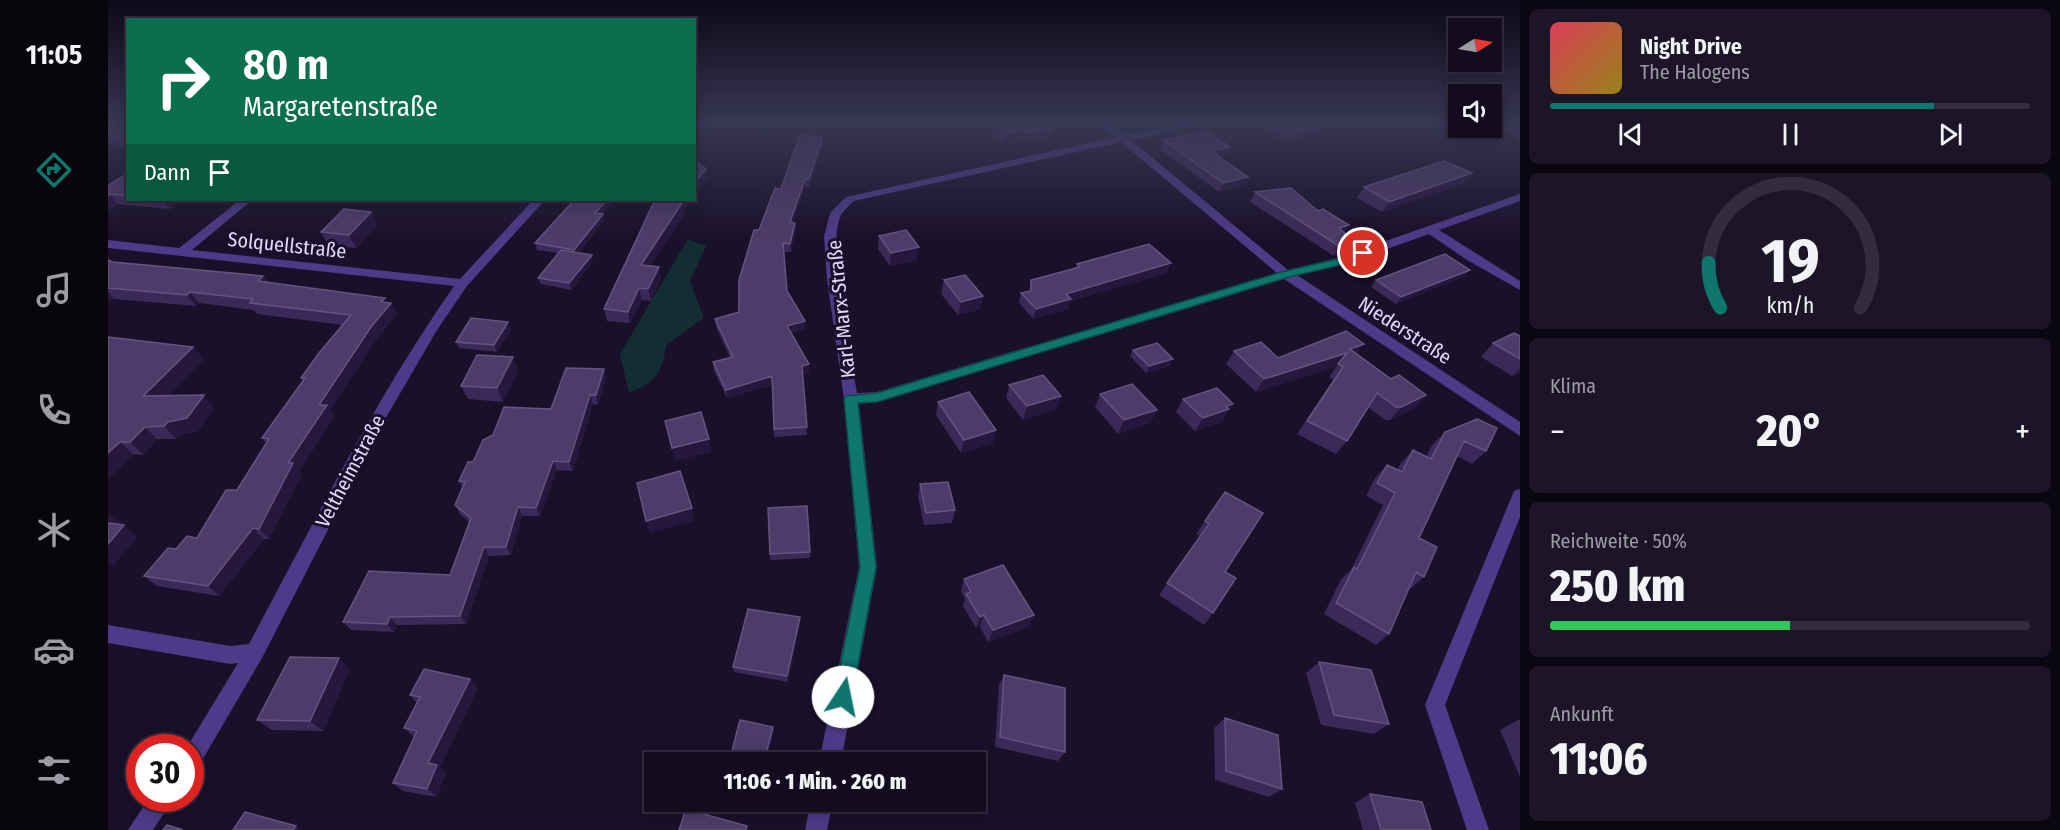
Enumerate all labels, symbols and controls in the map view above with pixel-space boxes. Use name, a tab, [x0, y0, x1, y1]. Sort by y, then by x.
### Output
north arrow	[1448, 18, 1502, 72]
map controls	[1448, 18, 1502, 138]
text: Night Drive	[1640, 33, 1742, 60]
text: 11:05	[26, 39, 82, 71]
text: 80 m	[243, 40, 329, 90]
icon: right	[144, 42, 222, 120]
text: The Halogens	[1640, 60, 1750, 84]
button: sound	[1448, 84, 1502, 138]
text: Margaretenstraße	[243, 91, 438, 123]
icon: previous	[1614, 118, 1647, 151]
icon: pause	[1774, 118, 1807, 151]
icon: next	[1934, 118, 1967, 151]
icon: directions	[33, 149, 75, 191]
icon: arrive	[203, 156, 236, 189]
text: Dann	[144, 159, 191, 186]
text: 19	[1761, 224, 1819, 299]
street label: Solquellstraße	[227, 227, 347, 263]
pin	[1337, 227, 1388, 278]
icon: arrive	[1346, 236, 1379, 269]
street label: Karl-Marx-Straße	[822, 239, 860, 379]
icon: music	[33, 269, 75, 311]
street label: Niederstraße	[1354, 291, 1456, 369]
text: km/h	[1766, 293, 1814, 319]
text: Klima	[1550, 374, 1596, 398]
icon: phone	[33, 389, 75, 431]
text: 20°	[1756, 404, 1823, 458]
street label: Veltheimstraße	[310, 411, 390, 531]
text: −	[1550, 412, 1565, 452]
text: +	[2015, 412, 2030, 452]
icon: climate	[33, 509, 75, 551]
text: Reichweite · 50%	[1550, 529, 1687, 553]
text: 250 km	[1550, 559, 1685, 613]
icon: car	[33, 629, 75, 671]
position arrow	[811, 665, 875, 729]
text: Ankunft	[1550, 702, 1614, 726]
text: 11:06	[1550, 732, 1647, 786]
speed limit sign: 30	[126, 734, 204, 812]
icon: filters	[33, 749, 75, 791]
text: 11:06 · 1 Min. · 260 m	[724, 768, 906, 795]

